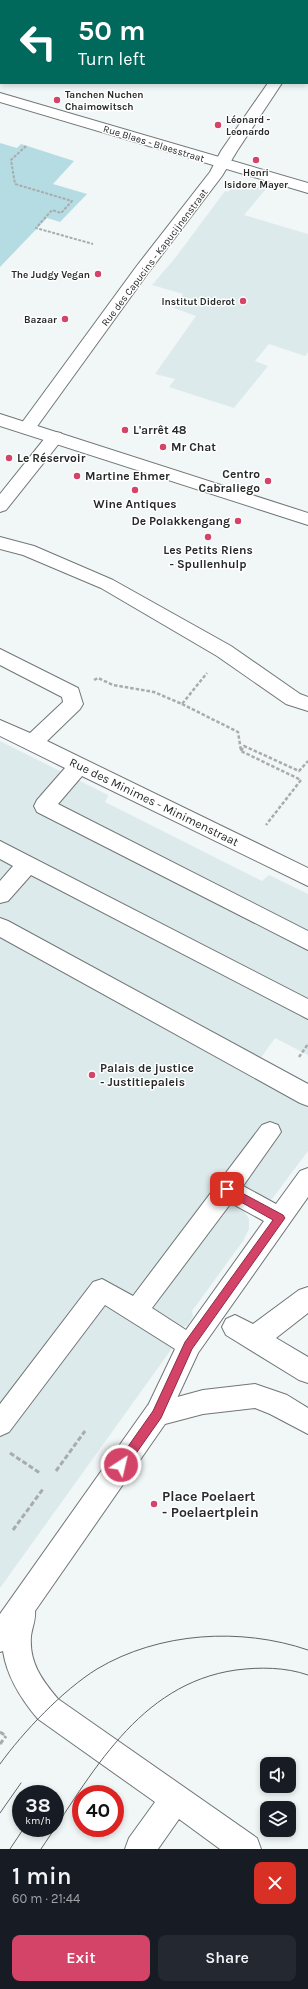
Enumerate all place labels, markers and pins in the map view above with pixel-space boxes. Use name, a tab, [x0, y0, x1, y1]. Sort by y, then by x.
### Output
place label: Tanchen Nuchen Chaimowitsch	[65, 89, 144, 113]
marker: Tanchen Nuchen Chaimowitsch	[52, 95, 62, 105]
place label: Léonard - Leonardo	[226, 114, 271, 138]
marker: Léonard - Leonardo	[213, 120, 223, 130]
marker: Henri Isidore Mayer	[251, 155, 261, 165]
place label: Henri Isidore Mayer	[224, 167, 288, 191]
place label: The Judgy Vegan	[11, 269, 90, 281]
marker: The Judgy Vegan	[93, 269, 103, 279]
place label: Institut Diderot	[161, 296, 235, 308]
marker: Institut Diderot	[238, 296, 248, 306]
place label: Bazaar	[24, 314, 57, 326]
marker: Bazaar	[60, 314, 70, 324]
place label: L'arrêt 48	[133, 423, 187, 437]
marker: L'arrêt 48	[120, 425, 130, 435]
place label: Mr Chat	[171, 440, 216, 454]
marker: Mr Chat	[158, 442, 168, 452]
place label: Le Réservoir	[17, 451, 86, 465]
marker: Le Réservoir	[4, 453, 14, 463]
place label: Centro Cabraliego	[199, 467, 260, 495]
place label: Martine Ehmer	[85, 469, 170, 483]
marker: Martine Ehmer	[72, 471, 82, 481]
marker: Centro Cabraliego	[263, 476, 273, 486]
marker: Wine Antiques	[130, 485, 140, 495]
place label: Wine Antiques	[93, 497, 177, 511]
place label: De Polakkengang	[131, 514, 230, 528]
marker: De Polakkengang	[233, 516, 243, 526]
marker: Les Petits Riens - Spullenhulp	[203, 532, 213, 542]
place label: Les Petits Riens - Spullenhulp	[163, 543, 253, 571]
place label: Palais de justice - Justitiepaleis	[100, 1061, 194, 1089]
marker: Palais de justice - Justitiepaleis	[87, 1070, 97, 1080]
pin	[210, 1172, 244, 1206]
place label: Place Poelaert - Poelaertplein	[162, 1488, 259, 1521]
marker: Place Poelaert - Poelaertplein	[149, 1499, 159, 1509]

